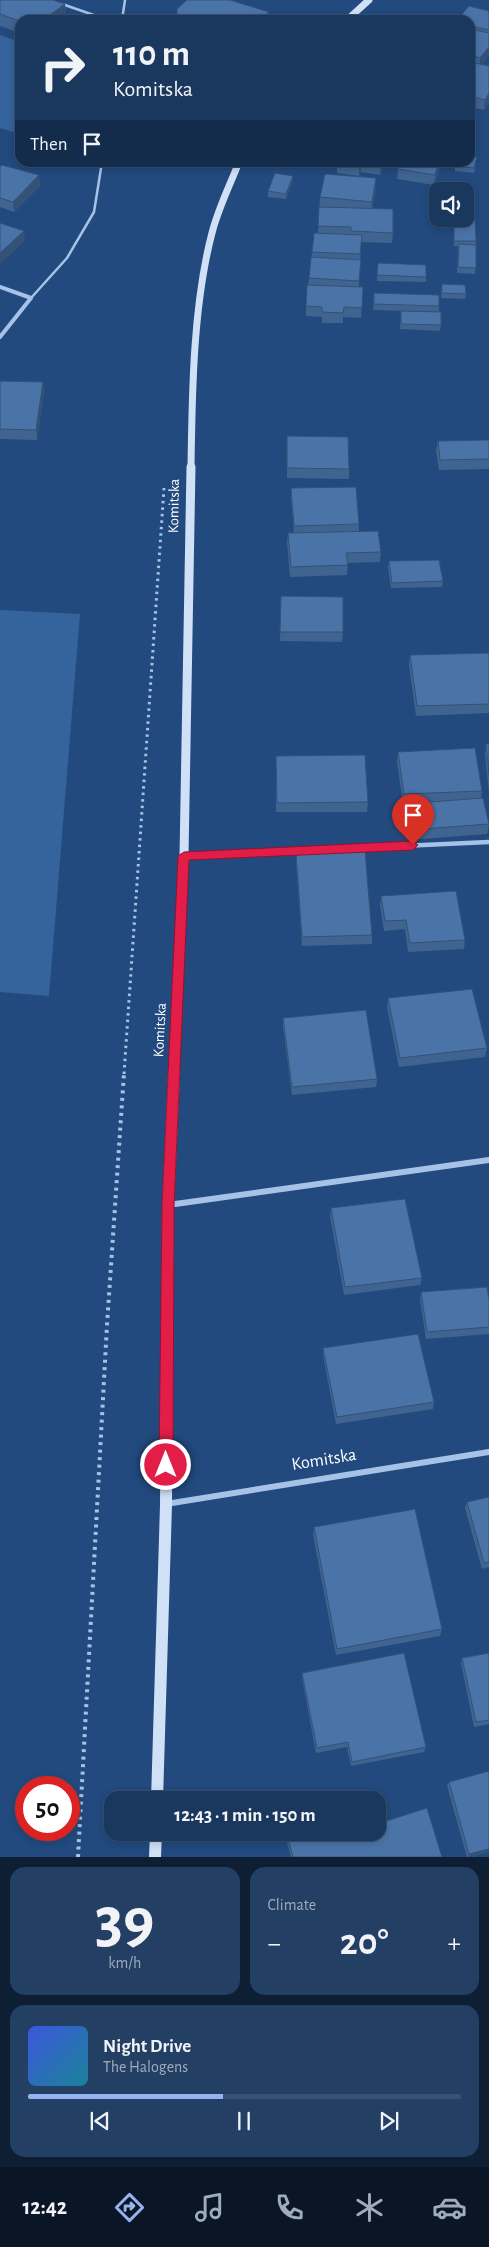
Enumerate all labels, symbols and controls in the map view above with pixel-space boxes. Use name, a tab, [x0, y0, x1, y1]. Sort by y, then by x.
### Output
icon: right	[30, 35, 95, 100]
text: 110 m	[113, 37, 190, 72]
text: Komitska	[113, 78, 193, 100]
icon: arrive	[78, 130, 106, 158]
text: Then	[30, 135, 68, 154]
map controls	[429, 182, 474, 227]
button: sound	[429, 182, 474, 227]
street label: Komitska	[166, 479, 182, 533]
pin	[392, 794, 434, 845]
icon: arrive	[399, 801, 427, 829]
street label: Komitska	[151, 1002, 169, 1058]
position arrow	[139, 1438, 191, 1490]
street label: Komitska	[290, 1446, 358, 1474]
speed limit sign: 50	[15, 1776, 80, 1841]
text: 12:43 · 1 min · 150 m	[174, 1806, 316, 1825]
text: 39	[95, 1889, 154, 1954]
text: Climate	[268, 1897, 316, 1913]
text: 20°	[340, 1924, 389, 1962]
text: −	[268, 1930, 281, 1958]
text: +	[448, 1930, 461, 1958]
text: km/h	[108, 1955, 141, 1971]
text: Night Drive	[103, 2037, 191, 2056]
text: The Halogens	[103, 2059, 188, 2075]
icon: previous	[86, 2107, 114, 2135]
icon: pause	[230, 2107, 258, 2135]
icon: next	[375, 2107, 403, 2135]
icon: directions	[112, 2190, 147, 2225]
icon: music	[192, 2190, 227, 2225]
icon: phone	[272, 2190, 307, 2225]
icon: climate	[352, 2190, 387, 2225]
icon: car	[432, 2190, 467, 2225]
text: 12:42	[22, 2196, 67, 2218]

